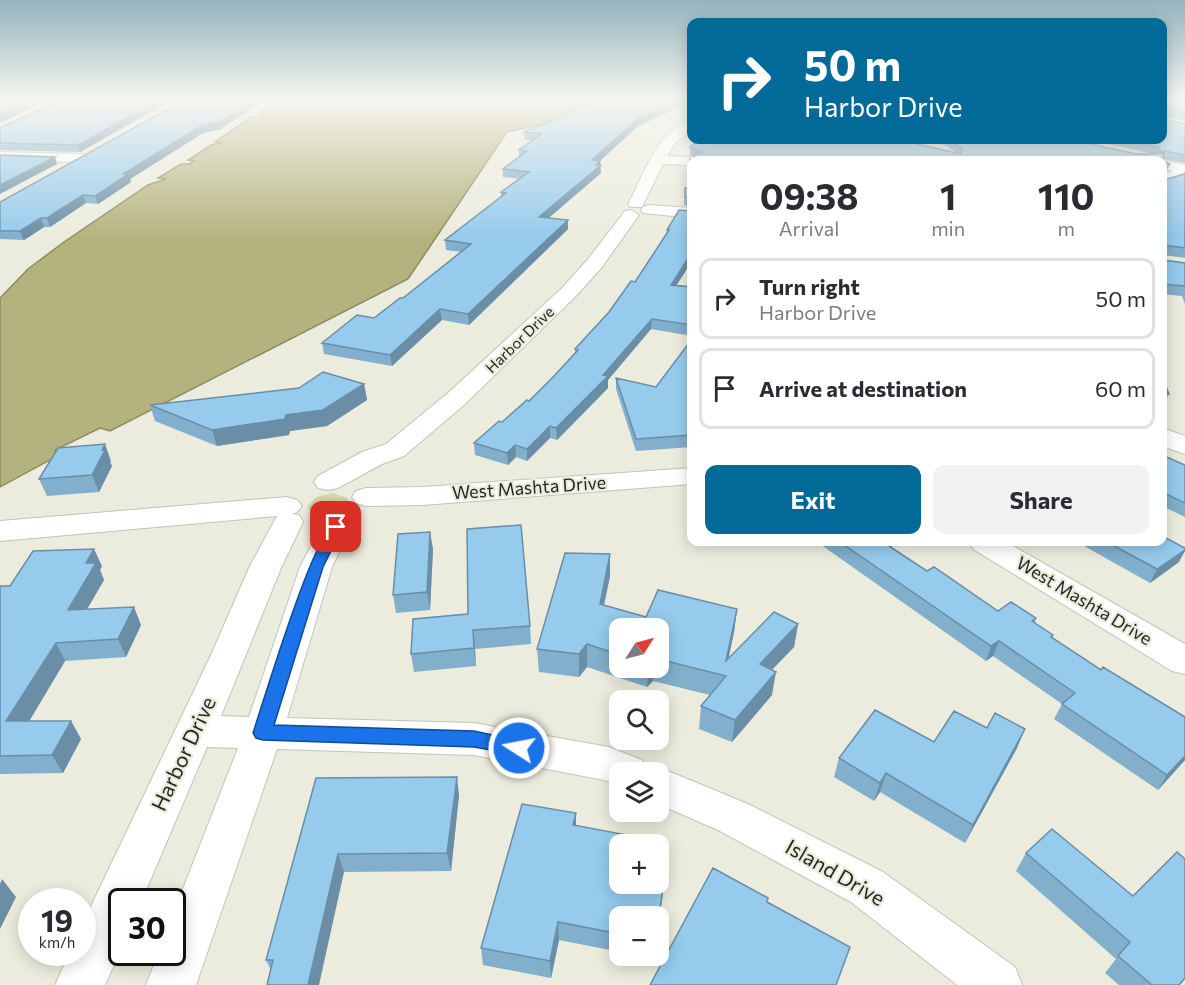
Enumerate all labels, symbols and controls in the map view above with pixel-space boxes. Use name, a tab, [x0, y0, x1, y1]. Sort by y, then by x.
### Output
text: 50 m	[804, 38, 901, 90]
icon: right	[705, 42, 783, 120]
text: Harbor Drive	[804, 90, 962, 123]
text: 09:38	[760, 173, 859, 217]
text: 1	[940, 173, 956, 217]
text: 110	[1038, 173, 1094, 217]
text: Arrival	[779, 216, 839, 240]
text: min	[931, 216, 965, 240]
text: m	[1057, 216, 1075, 240]
text: Turn right	[759, 273, 860, 300]
icon: right	[708, 282, 741, 315]
text: 50 m	[1096, 285, 1146, 312]
text: Harbor Drive	[759, 300, 876, 324]
street label: Harbor Drive	[481, 302, 557, 376]
icon: arrive	[708, 372, 741, 405]
text: Arrive at destination	[759, 375, 967, 402]
text: 60 m	[1095, 375, 1146, 402]
button: Exit	[705, 465, 921, 534]
button: Share	[933, 465, 1149, 534]
street label: West Mashta Drive	[451, 471, 607, 503]
pin	[310, 501, 361, 552]
icon: arrive	[319, 510, 352, 543]
street label: West Mashta Drive	[1013, 551, 1156, 649]
north arrow	[609, 618, 669, 678]
map controls	[609, 618, 669, 966]
button: search	[609, 690, 669, 750]
street label: Harbor Drive	[145, 692, 220, 814]
position arrow	[487, 716, 551, 780]
button: layers	[609, 762, 669, 822]
street label: Island Drive	[782, 833, 890, 910]
button: +	[609, 834, 669, 894]
speed limit sign: 30	[108, 888, 186, 966]
text: 19	[41, 901, 73, 938]
button: −	[609, 906, 669, 966]
text: km/h	[39, 933, 75, 951]

